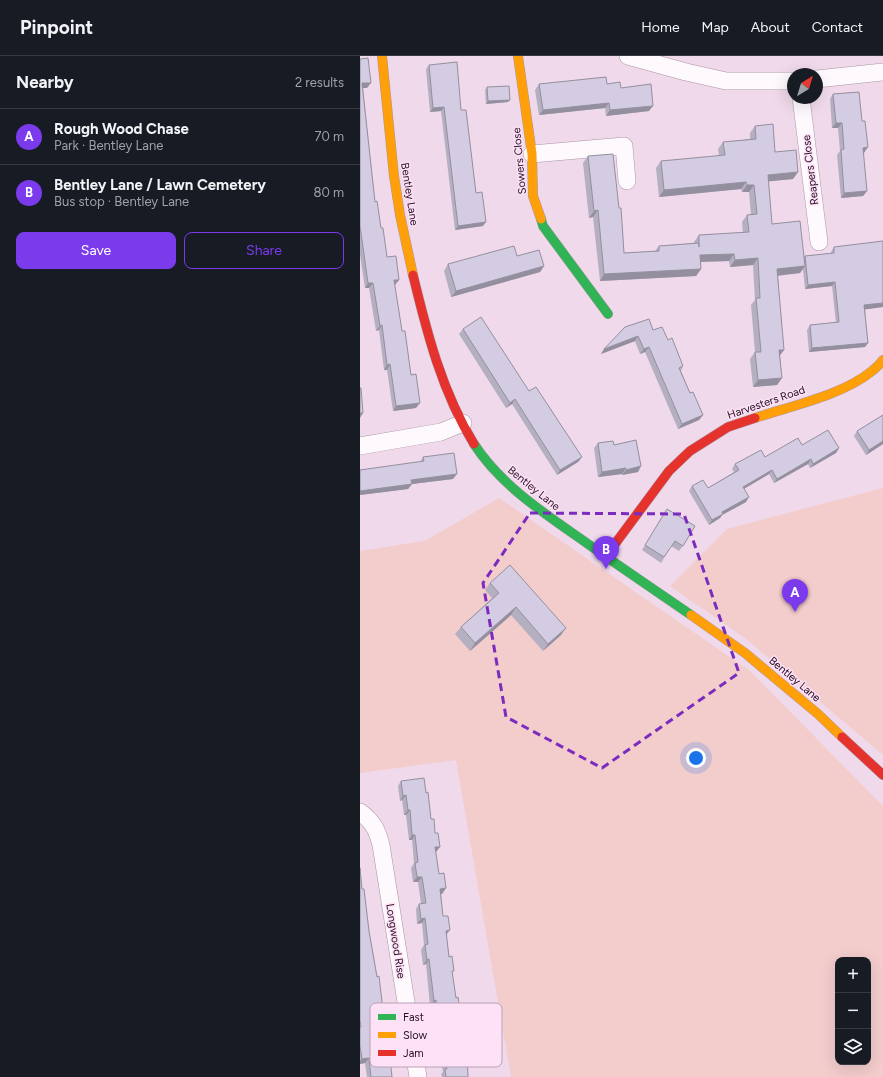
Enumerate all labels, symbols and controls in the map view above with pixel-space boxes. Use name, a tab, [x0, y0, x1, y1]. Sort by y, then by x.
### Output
text: Pinpoint	[20, 16, 93, 39]
text: Home	[641, 19, 680, 36]
text: Map	[702, 19, 729, 36]
text: About	[751, 19, 790, 36]
text: Contact	[812, 19, 863, 36]
north arrow	[787, 68, 823, 104]
text: Nearby	[16, 72, 74, 92]
text: 2 results	[295, 75, 344, 90]
text: Rough Wood Chase	[54, 120, 189, 138]
street label: Sowers Close	[510, 127, 529, 195]
text: A	[24, 129, 34, 144]
text: 70 m	[314, 129, 344, 144]
street label: Reapers Close	[800, 134, 821, 206]
text: Park · Bentley Lane	[54, 138, 163, 153]
street label: Bentley Lane	[398, 162, 421, 226]
text: Bentley Lane / Lawn Cemetery	[54, 176, 266, 194]
text: B	[25, 185, 33, 200]
text: 80 m	[313, 185, 344, 200]
text: Bus stop · Bentley Lane	[54, 194, 189, 209]
button: Save	[16, 232, 176, 269]
button: Share	[184, 232, 344, 269]
street label: Harvesters Road	[726, 383, 807, 422]
street label: Bentley Lane	[505, 463, 562, 513]
pin: B	[593, 536, 619, 569]
pin: A	[782, 579, 808, 612]
street label: Bentley Lane	[766, 654, 823, 705]
your location	[686, 748, 706, 768]
street label: Longwood Rise	[383, 903, 408, 979]
map controls	[835, 957, 871, 1065]
button: +	[835, 957, 871, 993]
button: −	[835, 993, 871, 1029]
legend	[370, 1003, 502, 1067]
text: Fast	[403, 1011, 424, 1024]
text: Slow	[403, 1029, 427, 1042]
button: layers	[835, 1029, 871, 1065]
text: Jam	[403, 1047, 424, 1060]

